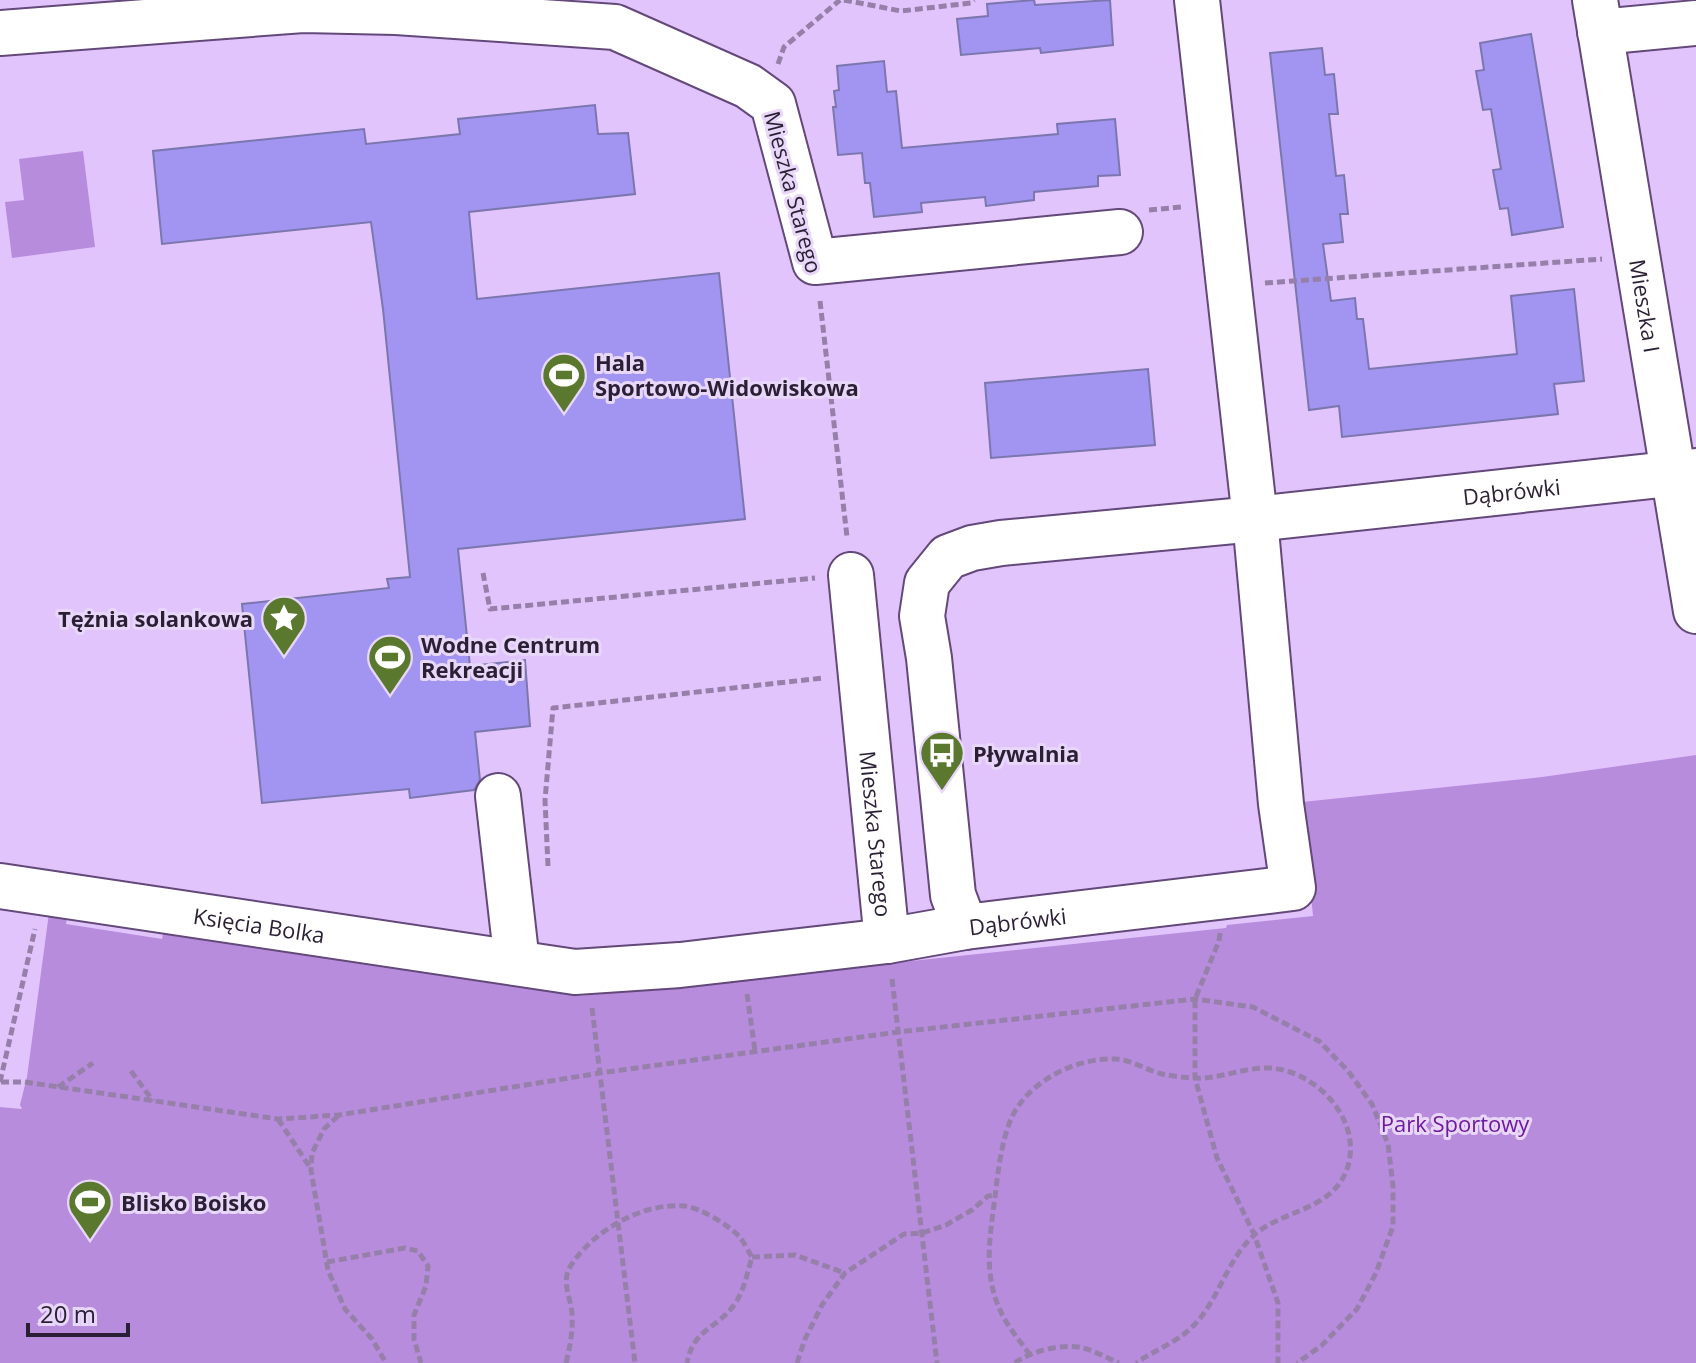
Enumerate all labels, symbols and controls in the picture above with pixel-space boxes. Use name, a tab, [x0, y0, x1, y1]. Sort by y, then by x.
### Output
street label: Mieszka Starego	[758, 108, 830, 276]
street label: Mieszka I	[1623, 257, 1668, 355]
place label: Hala Sportowo-Widowiskowa	[595, 347, 859, 402]
sports icon: Hala Sportowo-Widowiskowa	[540, 351, 588, 414]
street label: Dąbrówki	[1461, 471, 1562, 511]
place icon: Tężnia solankowa	[260, 594, 308, 657]
place label: Tężnia solankowa	[58, 603, 253, 633]
place label: Wodne Centrum Rekreacji	[421, 629, 600, 684]
sports icon: Wodne Centrum Rekreacji	[366, 633, 414, 696]
bus stop icon: Pływalnia	[918, 729, 966, 792]
place label: Pływalnia	[973, 738, 1079, 768]
street label: Mieszka Starego	[853, 749, 900, 918]
street label: Księcia Bolka	[191, 900, 327, 949]
street label: Dąbrówki	[967, 900, 1068, 941]
park label: Park Sportowy	[1381, 1108, 1530, 1138]
sports icon: Blisko Boisko	[66, 1178, 114, 1241]
place label: Blisko Boisko	[121, 1187, 266, 1217]
scale bar	[28, 1287, 128, 1337]
text: 20 m	[40, 1297, 96, 1330]

